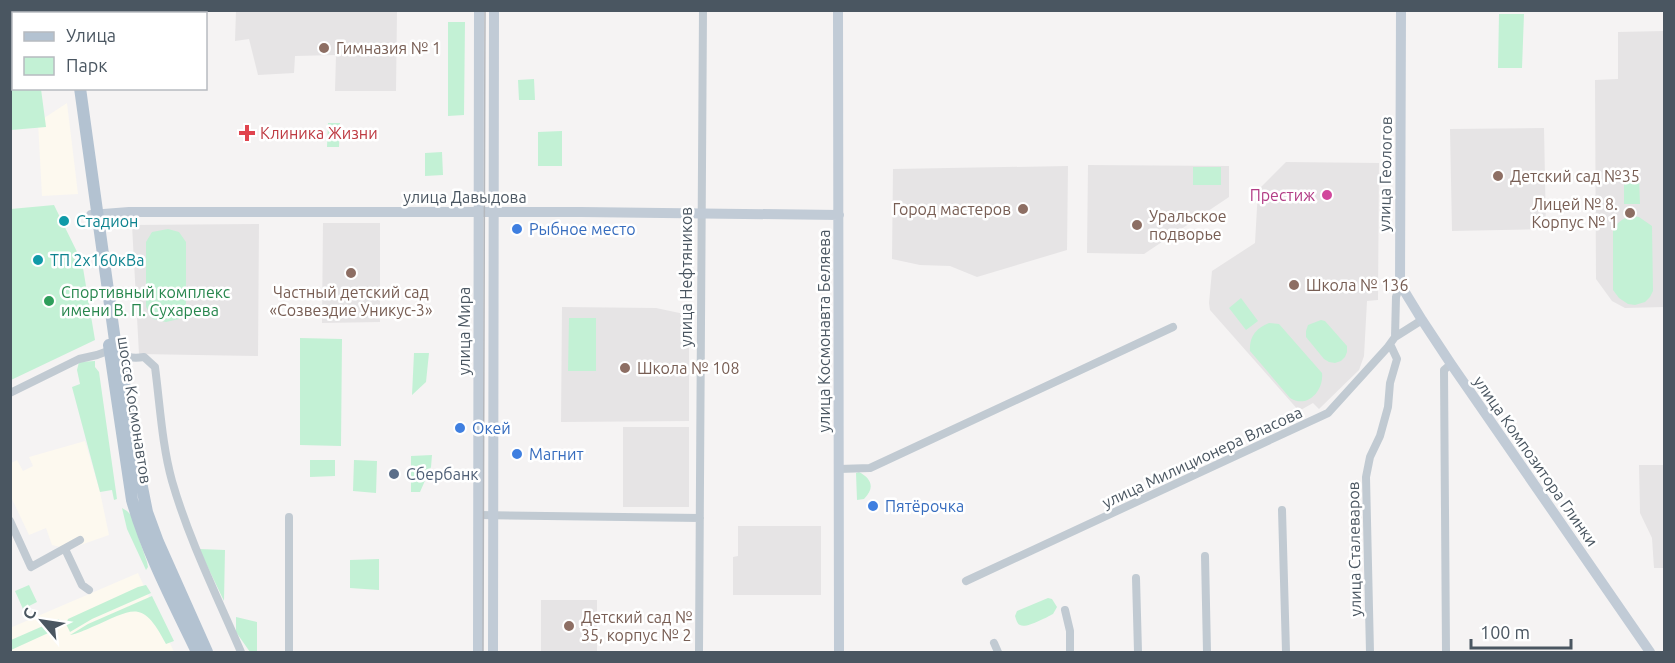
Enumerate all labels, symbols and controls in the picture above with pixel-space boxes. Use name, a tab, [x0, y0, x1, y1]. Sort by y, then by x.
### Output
legend	[12, 12, 207, 90]
text: Улица	[66, 25, 116, 45]
place label: Гимназия № 1	[336, 39, 441, 57]
marker: Гимназия № 1	[317, 41, 331, 55]
text: Парк	[66, 55, 107, 75]
street label: улица Геологов	[1375, 116, 1395, 232]
marker: Клиника Жизни	[238, 124, 256, 142]
place label: Клиника Жизни	[260, 124, 378, 142]
place label: Детский сад №35	[1510, 167, 1640, 185]
marker: Детский сад №35	[1491, 169, 1505, 183]
place label: Престиж	[1250, 186, 1315, 204]
street label: улица Давыдова	[403, 188, 527, 206]
marker: Престиж	[1320, 188, 1334, 202]
place label: Лицей № 8. Корпус № 1	[1531, 195, 1618, 231]
place label: Город мастеров	[893, 200, 1011, 218]
marker: Город мастеров	[1016, 202, 1030, 216]
marker: Лицей № 8. Корпус № 1	[1623, 206, 1637, 220]
street label: улица Нефтяников	[677, 207, 695, 347]
place label: Уральское подворье	[1149, 207, 1227, 243]
place label: Стадион	[76, 212, 138, 230]
marker: Стадион	[57, 214, 71, 228]
marker: Уральское подворье	[1130, 218, 1144, 232]
place label: Рыбное место	[529, 220, 636, 238]
marker: Рыбное место	[510, 222, 524, 236]
street label: улица Космонавта Беляева	[815, 230, 833, 432]
place label: ТП 2х160кВа	[50, 251, 144, 269]
marker: ТП 2х160кВа	[31, 253, 45, 267]
marker: Частный детский сад «Созвездие Уникус-3»	[344, 266, 358, 280]
place label: Школа № 136	[1306, 276, 1408, 294]
marker: Школа № 136	[1287, 278, 1301, 292]
place label: Спортивный комплекс имени В. П. Сухарева	[61, 283, 231, 319]
place label: Частный детский сад «Созвездие Уникус-3»	[270, 283, 432, 319]
street label: улица Мира	[455, 287, 473, 375]
marker: Спортивный комплекс имени В. П. Сухарева	[42, 294, 56, 308]
street label: шоссе Космонавтов	[114, 335, 156, 485]
place label: Школа № 108	[637, 359, 739, 377]
marker: Школа № 108	[618, 361, 632, 375]
street label: улица Композитора Глинки	[1470, 372, 1602, 550]
street label: улица Милиционера Власова	[1099, 403, 1305, 511]
place label: Окей	[472, 419, 511, 437]
marker: Окей	[453, 421, 467, 435]
place label: Магнит	[529, 445, 584, 463]
marker: Магнит	[510, 447, 524, 461]
place label: Сбербанк	[406, 465, 479, 483]
marker: Сбербанк	[387, 467, 401, 481]
street label: улица Сталеваров	[1344, 481, 1364, 617]
place label: Пятёрочка	[885, 497, 964, 515]
marker: Пятёрочка	[866, 499, 880, 513]
north arrow	[12, 591, 72, 651]
text: С	[19, 605, 39, 623]
place label: Детский сад № 35, корпус № 2	[581, 608, 693, 644]
scale bar	[1471, 612, 1572, 650]
marker: Детский сад № 35, корпус № 2	[562, 619, 576, 633]
text: 100 m	[1480, 622, 1530, 642]

